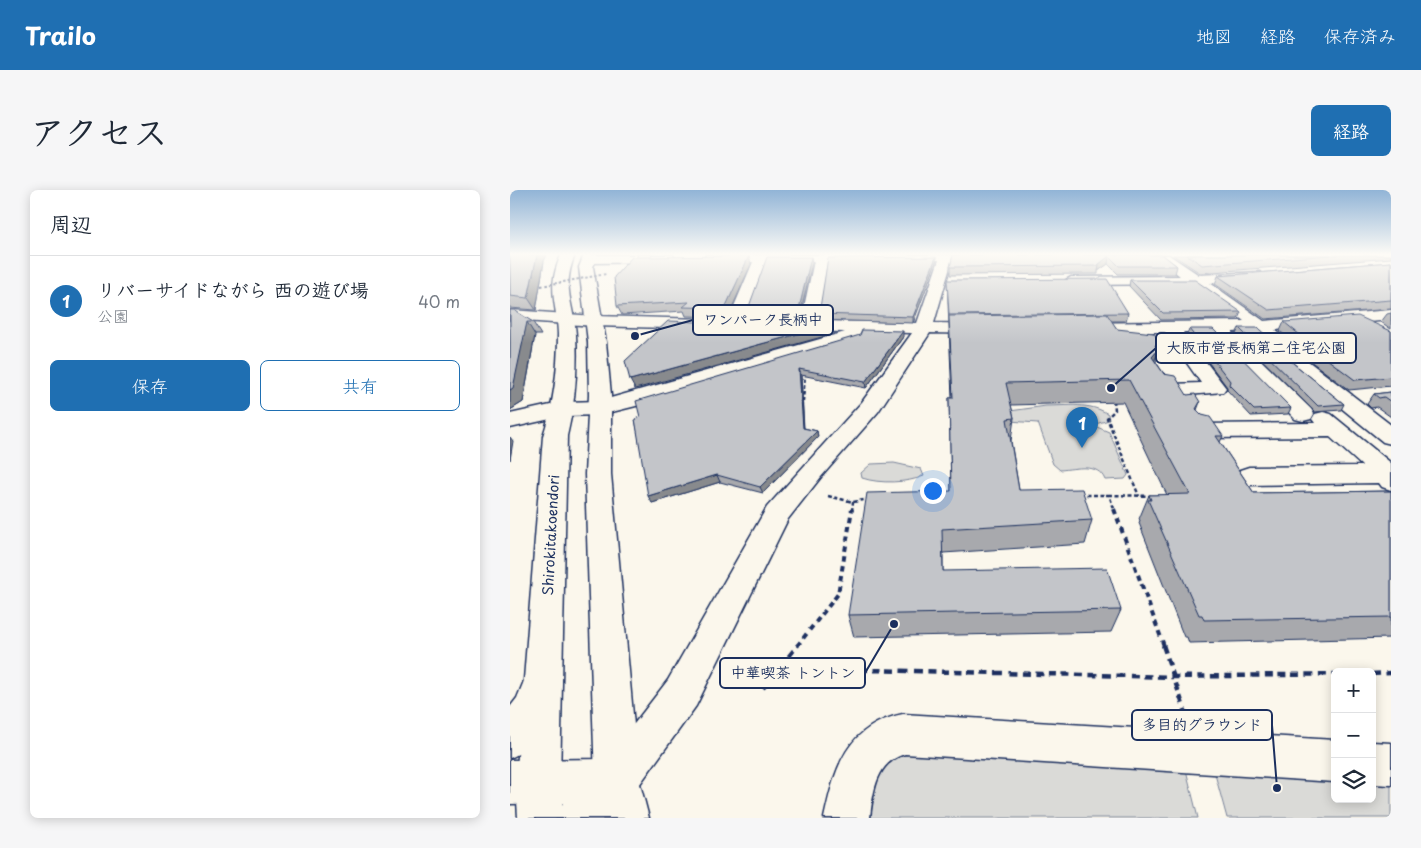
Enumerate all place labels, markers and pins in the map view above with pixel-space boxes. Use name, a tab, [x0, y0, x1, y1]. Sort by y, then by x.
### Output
callout: ワンパーク長柄中	[693, 305, 833, 335]
callout: 大阪市営長柄第二住宅公園	[1156, 333, 1356, 363]
pin: 1	[1066, 407, 1098, 448]
callout: 中華喫茶 トントン	[720, 658, 865, 688]
callout: 多目的グラウンド	[1132, 710, 1272, 740]

